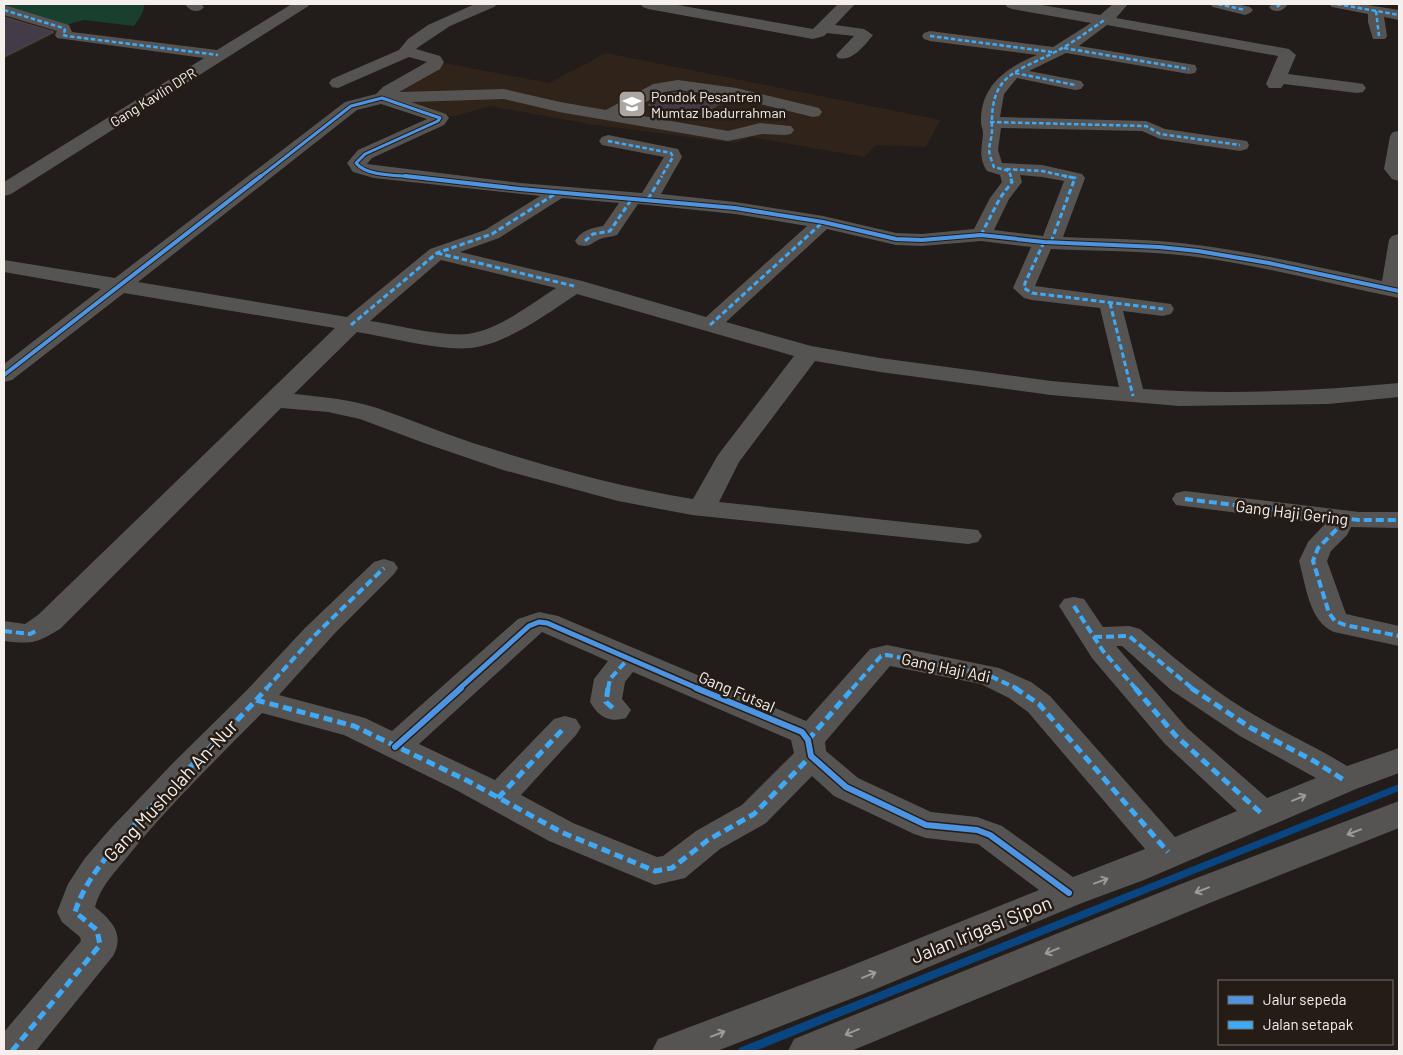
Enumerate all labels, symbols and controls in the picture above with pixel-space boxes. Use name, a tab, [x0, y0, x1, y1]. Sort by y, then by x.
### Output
street label: Gang Kavlin DPR	[107, 64, 199, 130]
place label: Pondok Pesantren Mumtaz Ibadurrahman	[651, 88, 786, 121]
school or university icon: Pondok Pesantren Mumtaz Ibadurrahman	[617, 89, 647, 119]
street label: Gang Haji Gering	[1235, 496, 1349, 528]
street label: Gang Haji Adi	[900, 648, 992, 686]
street label: Gang Futsal	[696, 666, 778, 716]
street label: Gang Musholah An-Nur	[98, 714, 242, 866]
one-way arrow	[1291, 793, 1306, 803]
one-way arrow	[1347, 828, 1362, 837]
one-way arrow	[1093, 876, 1108, 885]
one-way arrow	[1195, 886, 1210, 896]
street label: Jalan Irigasi Sipon	[907, 890, 1055, 968]
one-way arrow	[1044, 948, 1059, 957]
one-way arrow	[861, 969, 876, 979]
legend	[1218, 980, 1393, 1045]
text: Jalur sepeda	[1263, 990, 1347, 1008]
text: Jalan setapak	[1263, 1015, 1354, 1033]
one-way arrow	[845, 1028, 860, 1037]
one-way arrow	[709, 1029, 725, 1038]

